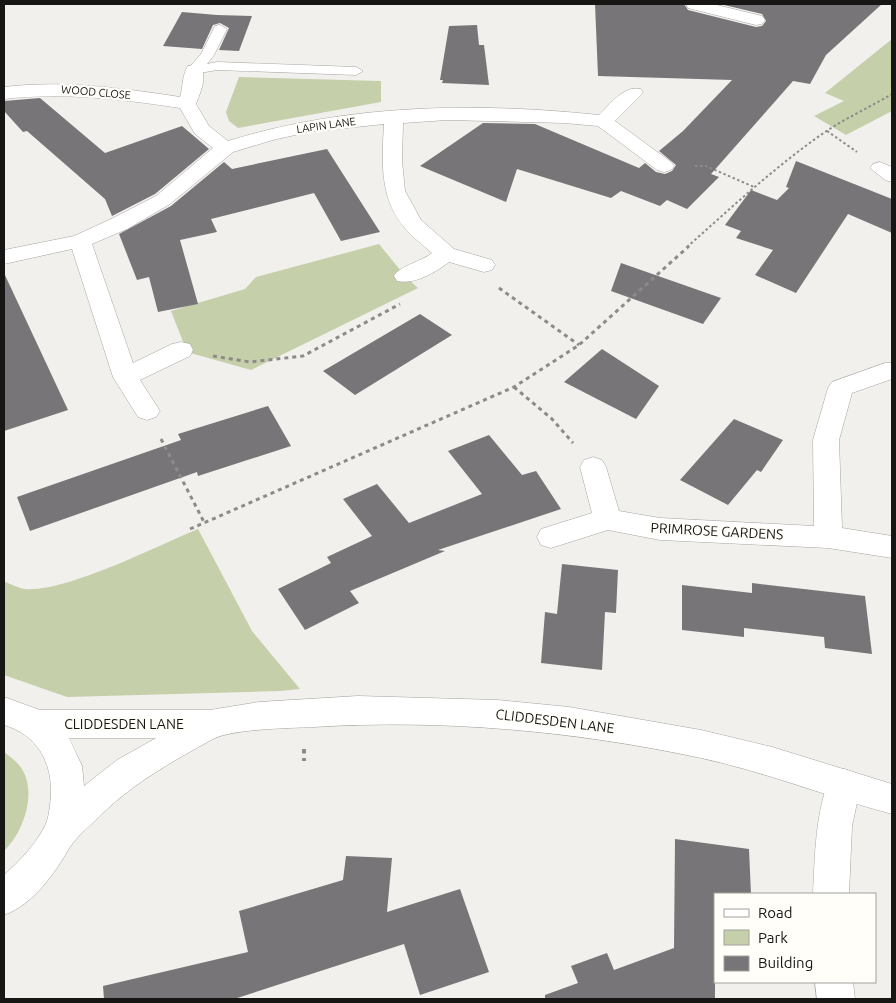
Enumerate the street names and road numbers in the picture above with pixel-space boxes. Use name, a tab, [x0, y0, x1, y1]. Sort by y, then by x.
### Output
street label: WOOD CLOSE	[61, 83, 131, 101]
street label: LAPIN LANE	[296, 115, 356, 135]
street label: PRIMROSE GARDENS	[650, 520, 784, 542]
street label: CLIDDESDEN LANE	[495, 706, 615, 736]
street label: CLIDDESDEN LANE	[64, 716, 184, 732]

